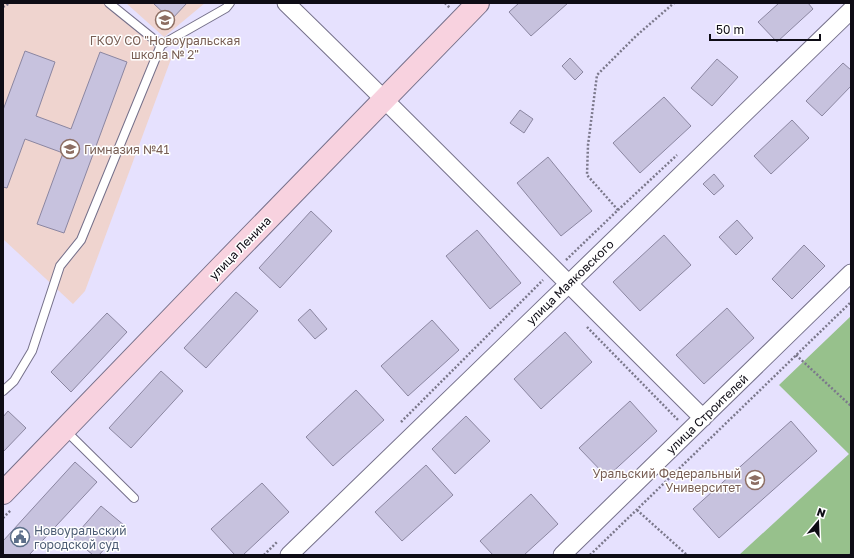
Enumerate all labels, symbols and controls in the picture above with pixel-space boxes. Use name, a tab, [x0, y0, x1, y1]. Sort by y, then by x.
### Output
school or university icon: ГКОУ СО "Новоуральская школа № 2"	[154, 9, 176, 31]
scale bar	[710, 16, 820, 42]
text: 50 m	[716, 22, 744, 37]
place label: ГКОУ СО "Новоуральская школа № 2"	[90, 33, 240, 62]
school or university icon: Гимназия №41	[59, 138, 81, 160]
place label: Гимназия №41	[84, 142, 169, 157]
street label: улица Ленина	[206, 213, 274, 283]
street label: улица Маяковского	[523, 236, 617, 328]
street label: улица Строителей	[663, 371, 751, 457]
place label: Уральский Федеральный Университет	[592, 466, 741, 495]
school or university icon: Уральский Федеральный Университет	[744, 469, 766, 491]
north arrow	[798, 502, 838, 542]
text: N	[815, 505, 827, 520]
place label: Новоуральский городской суд	[34, 523, 126, 552]
public building icon: Новоуральский городской суд	[9, 526, 31, 548]

